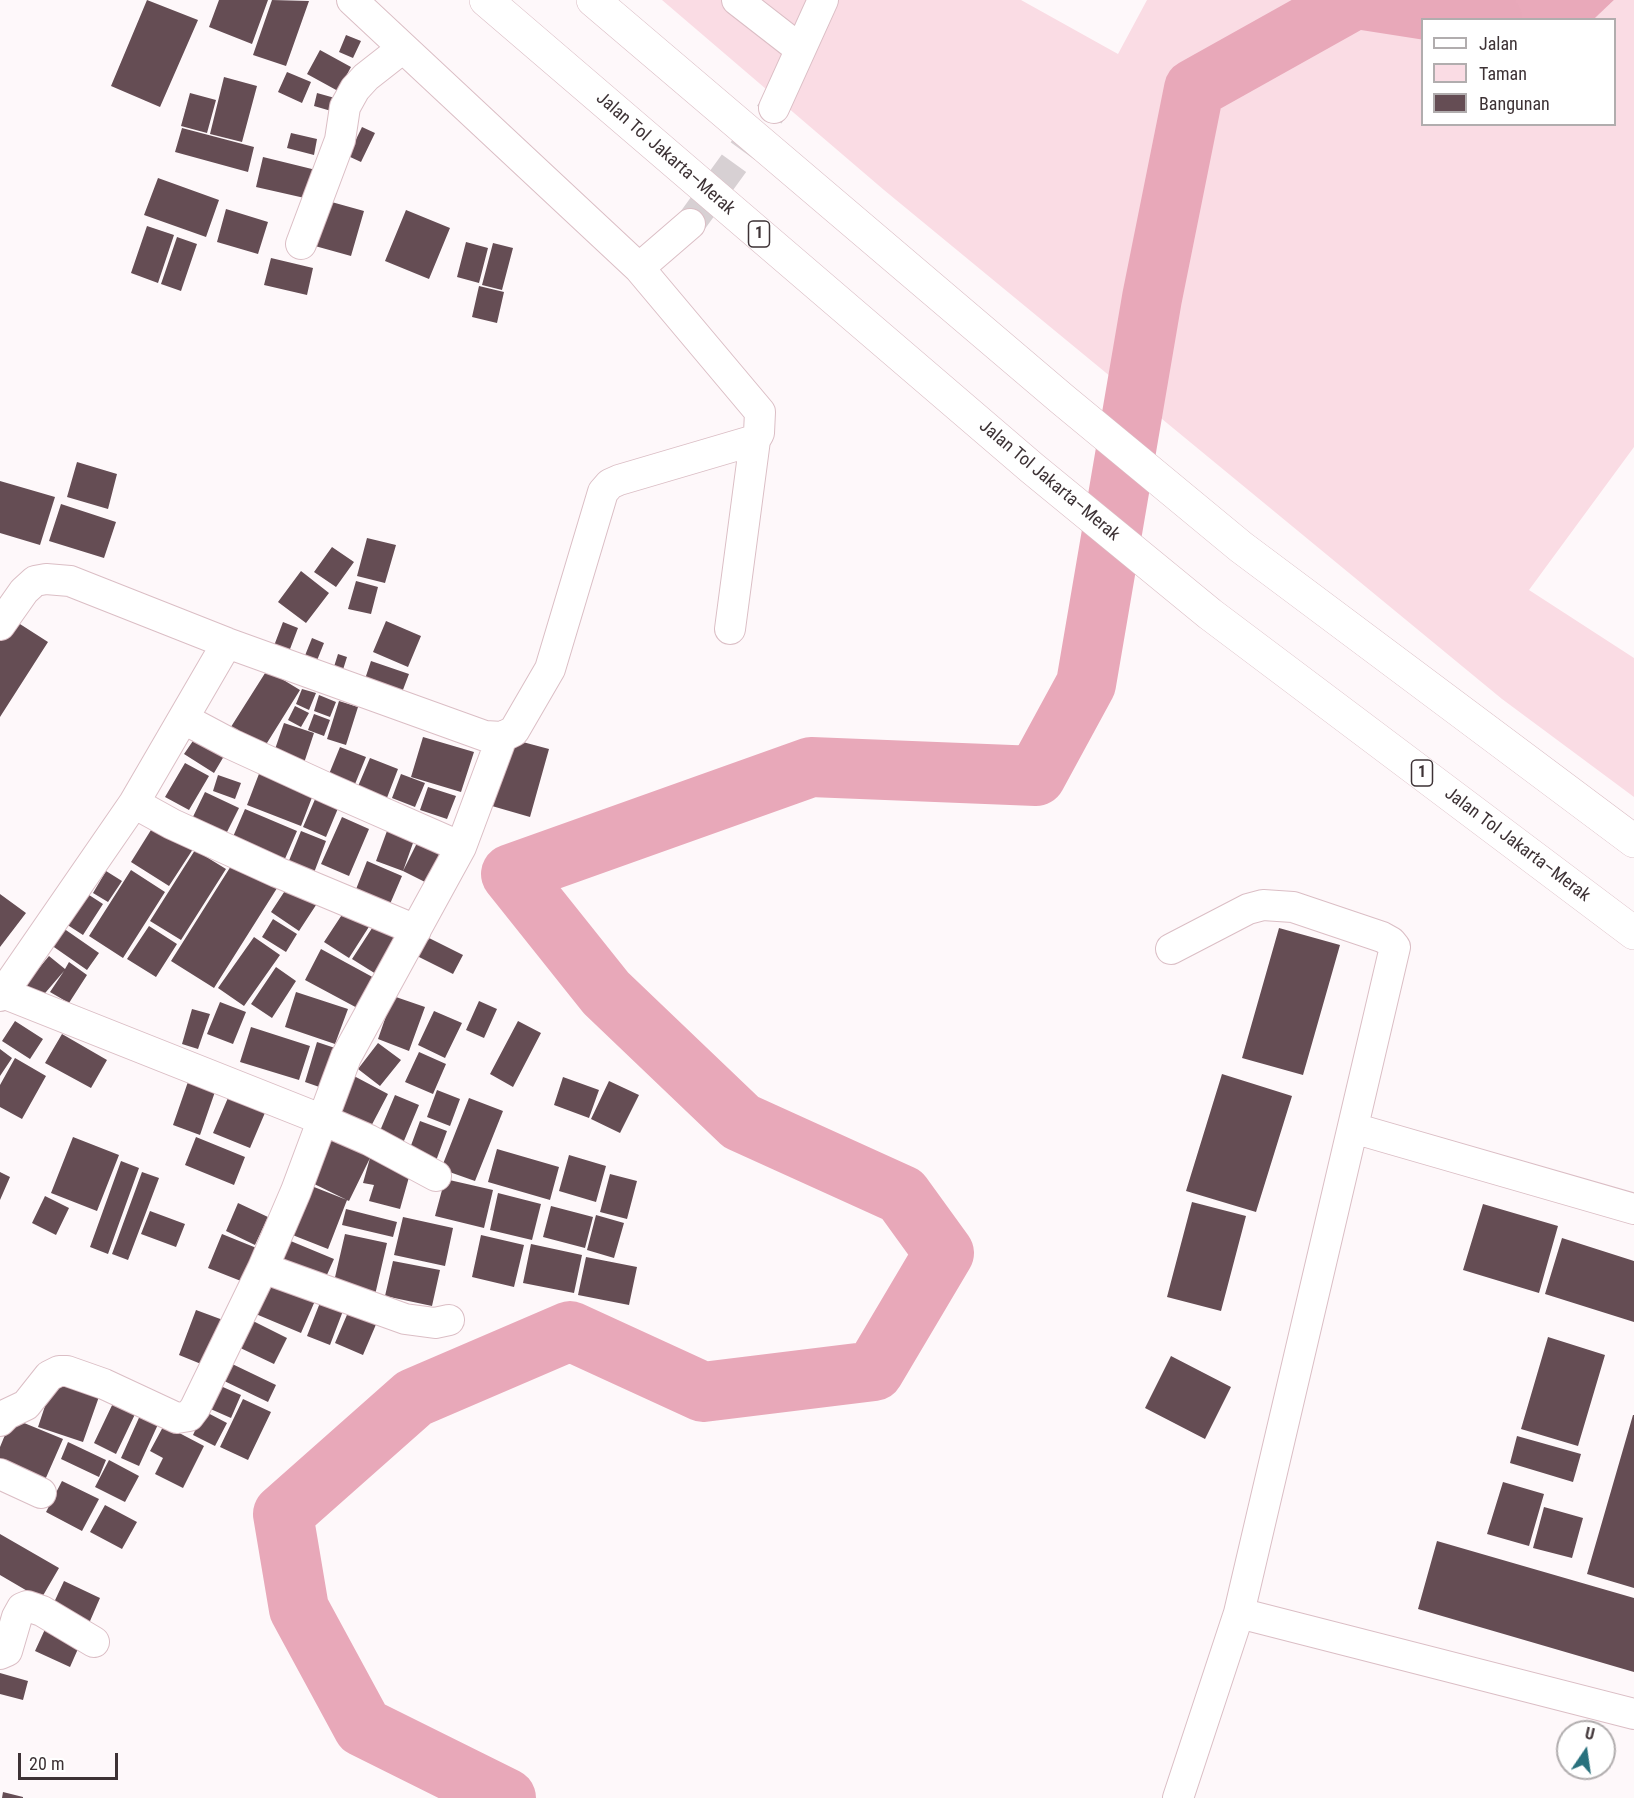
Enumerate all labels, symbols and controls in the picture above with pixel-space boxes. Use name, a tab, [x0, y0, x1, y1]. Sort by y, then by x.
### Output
legend	[1421, 18, 1616, 126]
text: Jalan	[1479, 33, 1518, 54]
text: Taman	[1479, 63, 1527, 84]
street label: Jalan Tol Jakarta–Merak	[591, 88, 739, 220]
text: Bangunan	[1479, 93, 1550, 114]
road number: 1	[748, 221, 770, 247]
street label: Jalan Tol Jakarta–Merak	[974, 416, 1124, 546]
road number: 1	[1412, 760, 1432, 786]
street label: Jalan Tol Jakarta–Merak	[1440, 783, 1594, 907]
north arrow	[1556, 1720, 1616, 1780]
text: U	[1583, 1724, 1596, 1744]
scale bar	[21, 1741, 122, 1779]
text: 20 m	[29, 1753, 64, 1774]

